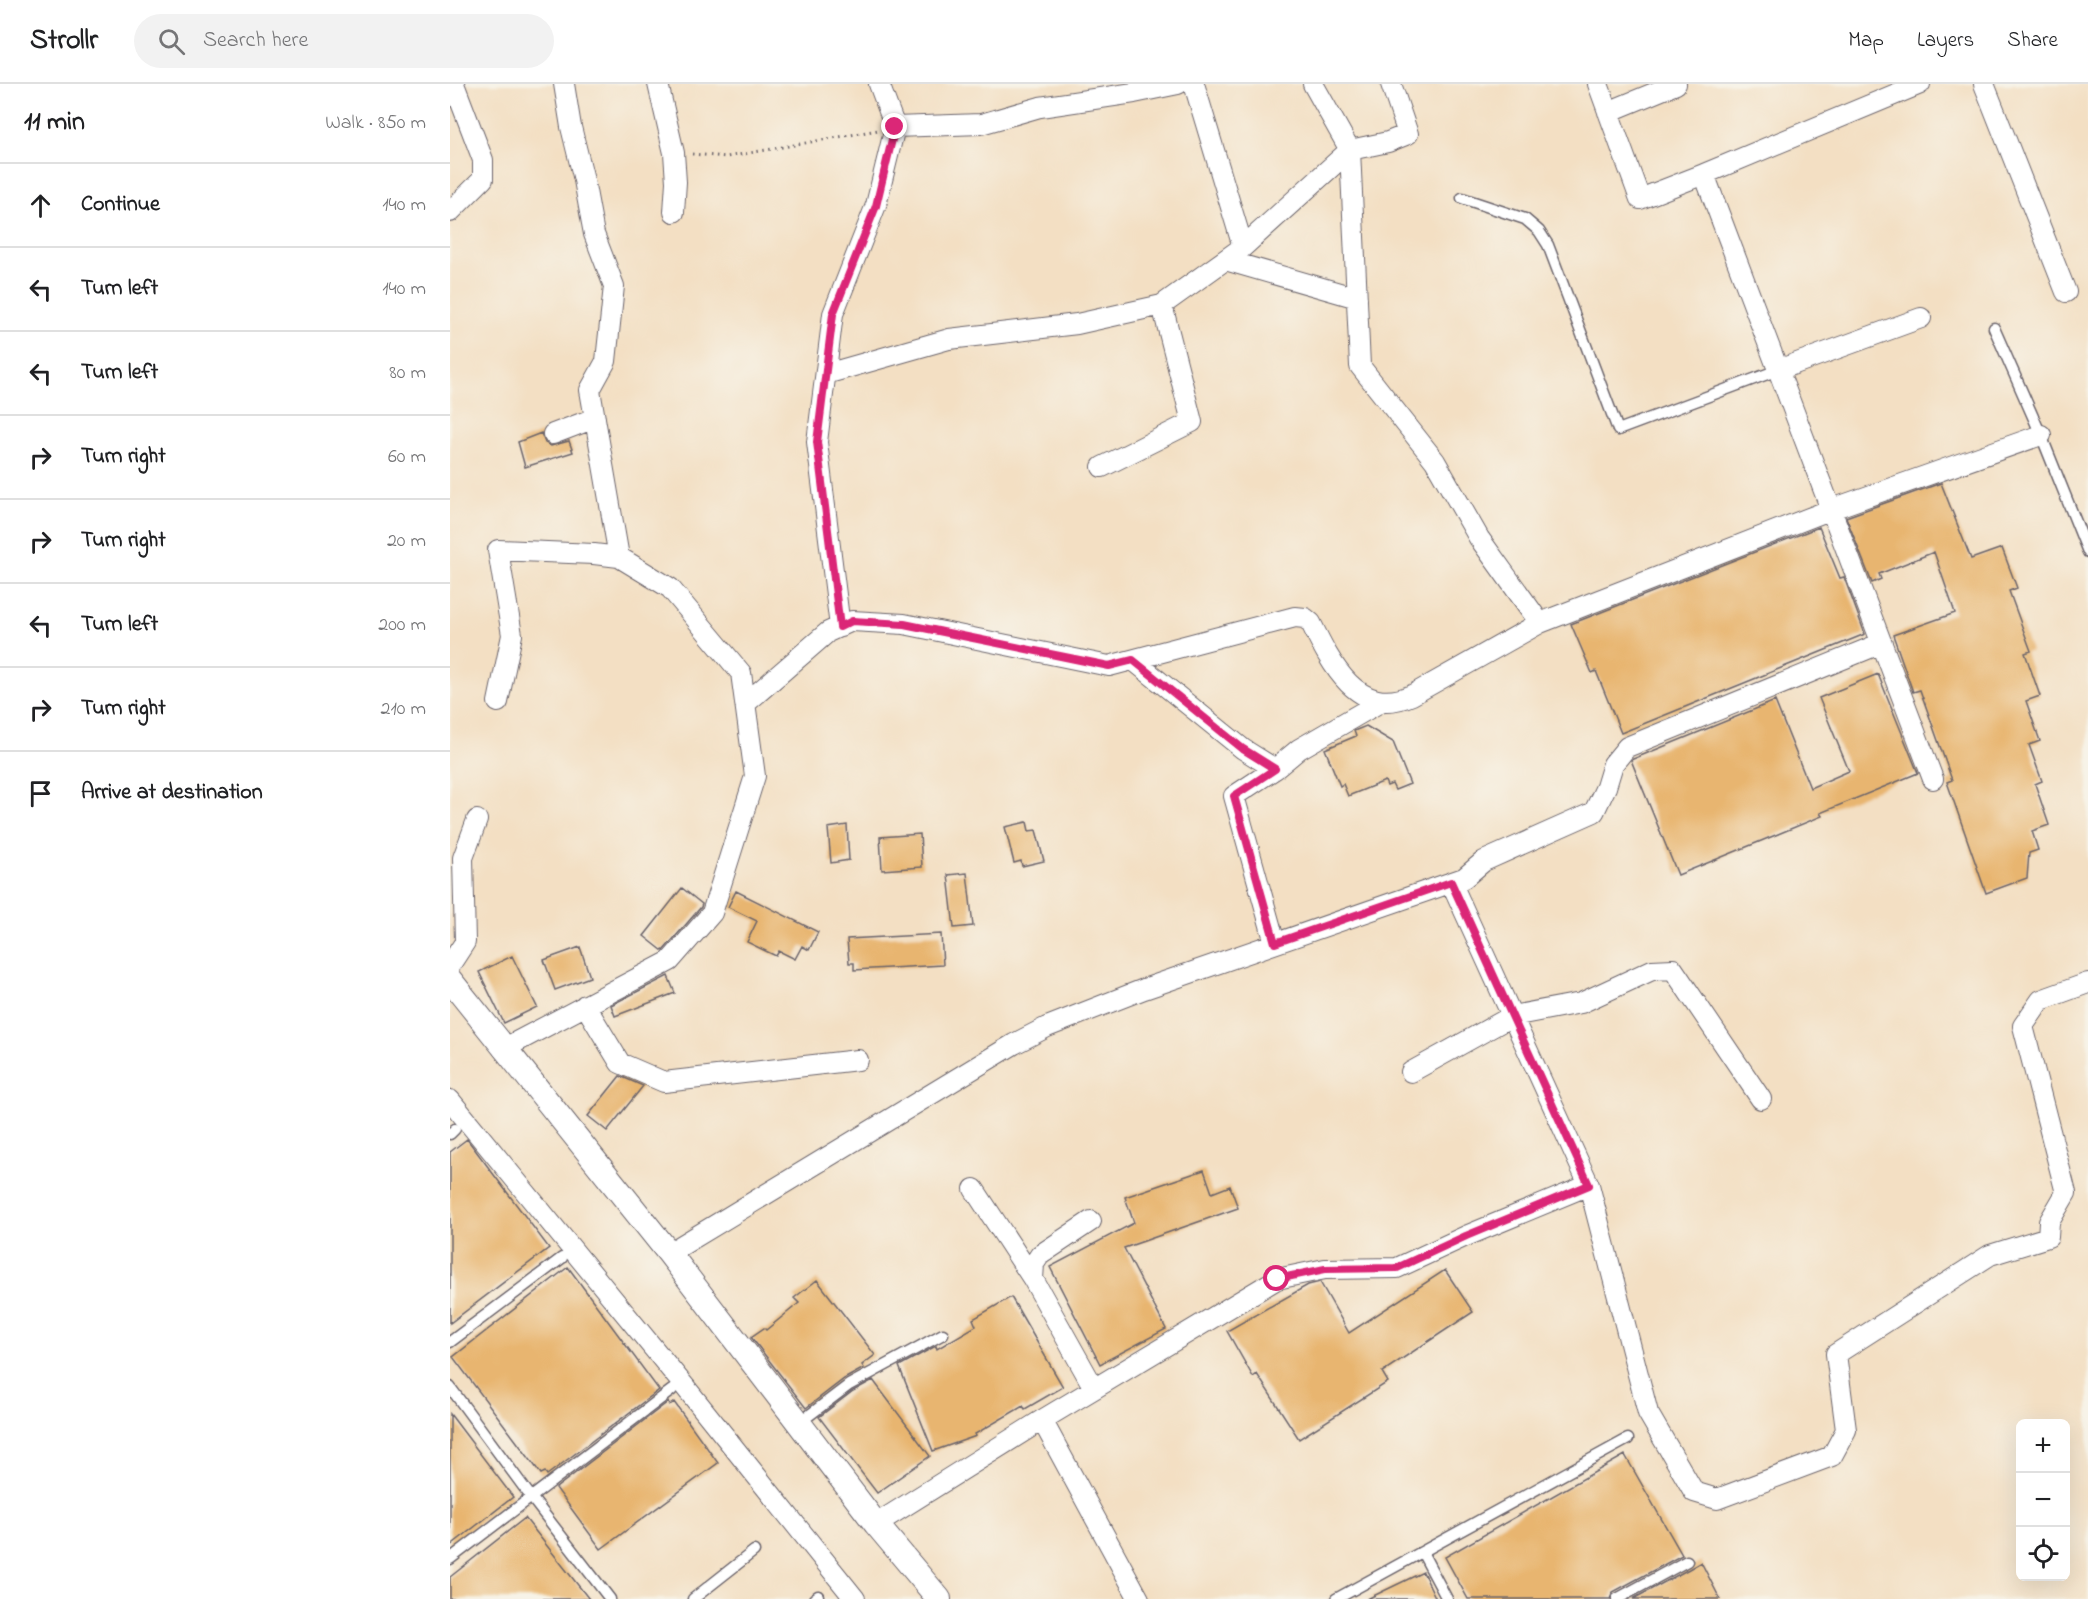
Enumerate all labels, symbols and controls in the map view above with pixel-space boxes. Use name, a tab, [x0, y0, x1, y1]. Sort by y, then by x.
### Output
search box	[134, 14, 554, 68]
text: Strollr	[30, 21, 98, 62]
icon: search	[155, 25, 188, 58]
text: Search here	[203, 25, 308, 57]
text: Map	[1848, 26, 1884, 56]
text: Layers	[1917, 26, 1974, 56]
text: Share	[2007, 26, 2058, 56]
text: 11 min	[24, 104, 85, 142]
text: Walk · 850 m	[325, 109, 426, 138]
route end	[881, 113, 907, 139]
icon: ahead	[24, 189, 57, 222]
text: Continue	[81, 189, 160, 221]
text: 140 m	[382, 191, 426, 220]
icon: left	[24, 273, 57, 306]
text: Turn left	[81, 273, 158, 305]
text: 140 m	[382, 275, 426, 304]
icon: left	[24, 357, 57, 390]
text: Turn left	[81, 357, 158, 389]
text: 80 m	[389, 359, 426, 388]
icon: right	[24, 441, 57, 474]
text: Turn right	[81, 441, 166, 473]
text: 60 m	[388, 443, 426, 472]
icon: right	[24, 525, 57, 558]
text: Turn right	[81, 525, 166, 557]
text: 20 m	[387, 527, 426, 556]
icon: left	[24, 609, 57, 642]
text: Turn left	[81, 609, 158, 641]
text: 200 m	[378, 611, 426, 640]
icon: right	[24, 693, 57, 726]
text: Turn right	[81, 693, 166, 725]
text: 210 m	[381, 695, 426, 724]
icon: arrive	[24, 777, 57, 810]
text: Arrive at destination	[81, 777, 263, 809]
route start	[1263, 1265, 1289, 1291]
map controls	[2016, 1419, 2070, 1581]
button: +	[2016, 1419, 2070, 1473]
button: −	[2016, 1473, 2070, 1527]
button: locate	[2016, 1527, 2070, 1581]

